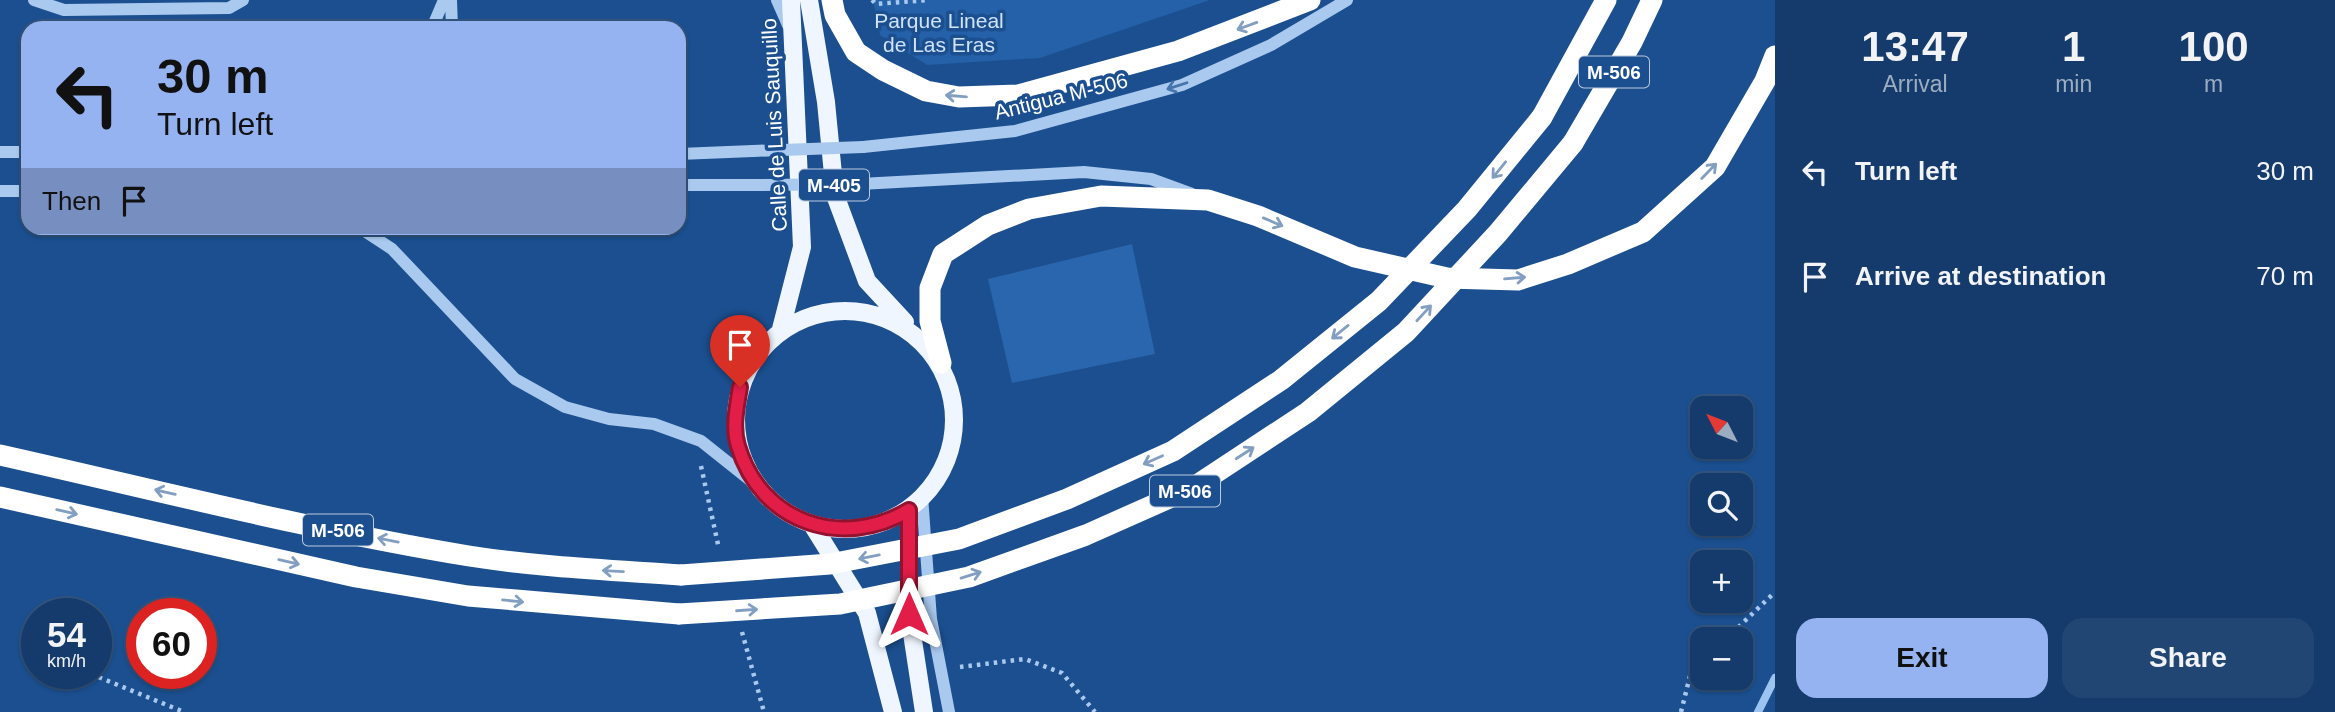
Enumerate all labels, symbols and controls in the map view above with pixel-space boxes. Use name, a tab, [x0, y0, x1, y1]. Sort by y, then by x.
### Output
park label: Parque Lineal de Las Eras	[874, 9, 1004, 56]
street label: Calle de Luis Sauquillo	[757, 18, 791, 232]
one-way arrow	[1236, 20, 1258, 33]
text: 13:47	[1861, 23, 1969, 70]
text: 1	[2062, 23, 2085, 70]
text: 100	[2179, 23, 2249, 70]
icon: left	[42, 49, 133, 140]
text: 30 m	[157, 49, 269, 103]
road number: M-506	[1579, 57, 1649, 88]
street label: Antigua M-506	[992, 68, 1130, 124]
text: Arrival	[1882, 71, 1948, 97]
text: min	[2055, 71, 2092, 97]
text: m	[2204, 71, 2223, 97]
one-way arrow	[1167, 80, 1189, 93]
one-way arrow	[945, 89, 968, 102]
text: Turn left	[157, 106, 273, 142]
icon: left	[1796, 153, 1834, 191]
text: Turn left	[1855, 156, 1957, 186]
text: 30 m	[2256, 156, 2314, 186]
one-way arrow	[1491, 161, 1507, 179]
one-way arrow	[1701, 162, 1718, 179]
road number: M-405	[799, 169, 869, 200]
icon: arrive	[115, 182, 153, 220]
text: Then	[42, 186, 101, 216]
one-way arrow	[1261, 216, 1283, 229]
icon: arrive	[1796, 258, 1834, 296]
text: Arrive at destination	[1855, 261, 2106, 291]
text: 70 m	[2256, 261, 2314, 291]
one-way arrow	[1503, 272, 1526, 285]
one-way arrow	[1415, 305, 1432, 322]
pin	[710, 315, 770, 387]
one-way arrow	[1332, 325, 1350, 340]
icon: arrive	[721, 326, 759, 364]
north arrow	[1690, 396, 1754, 458]
map controls	[1690, 396, 1753, 690]
one-way arrow	[1235, 446, 1254, 460]
one-way arrow	[1142, 454, 1164, 467]
button: search	[1690, 473, 1753, 536]
road number: M-506	[1150, 476, 1220, 506]
one-way arrow	[154, 485, 177, 499]
one-way arrow	[55, 506, 78, 520]
road number: M-506	[303, 514, 373, 545]
one-way arrow	[377, 532, 400, 546]
one-way arrow	[858, 550, 881, 564]
button: +	[1690, 550, 1753, 613]
one-way arrow	[277, 555, 300, 569]
one-way arrow	[602, 564, 625, 577]
one-way arrow	[960, 568, 982, 581]
position arrow	[872, 577, 946, 651]
one-way arrow	[501, 594, 523, 607]
speed limit sign: 60	[126, 598, 217, 689]
one-way arrow	[735, 603, 758, 616]
text: 54	[47, 615, 86, 654]
button: Exit	[1796, 618, 2048, 698]
button: Share	[2062, 618, 2314, 698]
button: −	[1690, 627, 1753, 690]
text: km/h	[47, 651, 86, 671]

